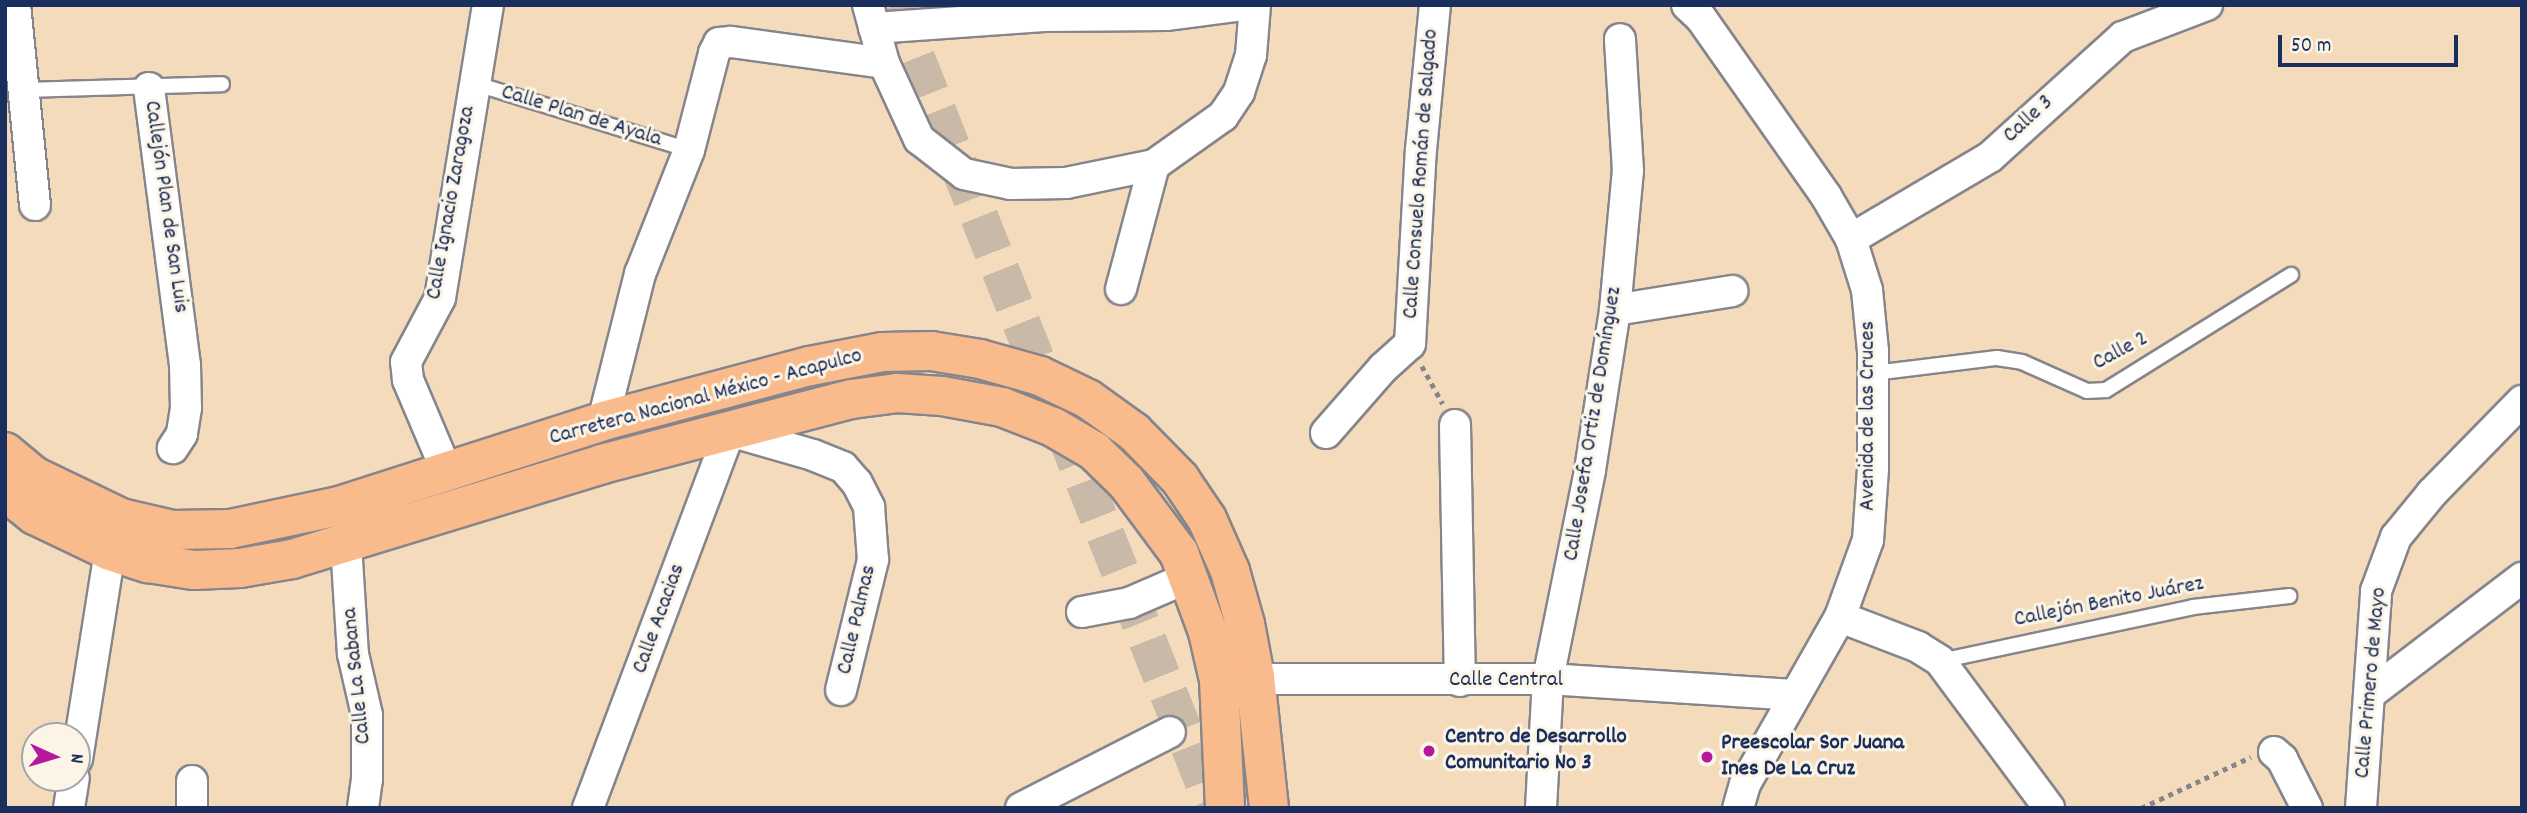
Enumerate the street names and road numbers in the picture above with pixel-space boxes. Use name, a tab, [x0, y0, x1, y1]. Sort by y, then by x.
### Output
street label: Calle Consuelo Román de Salgado	[1398, 28, 1446, 320]
street label: Calle Plan de Ayala	[498, 80, 664, 154]
street label: Calle 3	[1998, 90, 2060, 150]
street label: Callejón Plan de San Luis	[136, 99, 194, 315]
street label: Calle Ignacio Zaragoza	[421, 104, 483, 302]
street label: Calle Josefa Ortiz de Domínguez	[1559, 285, 1629, 563]
street label: Avenida de las Cruces	[1855, 321, 1883, 511]
street label: Calle 2	[2089, 326, 2153, 378]
street label: Carretera Nacional México - Acapulco	[547, 343, 865, 453]
street label: Calle Acacias	[627, 560, 693, 678]
street label: Calle Palmas	[832, 563, 884, 677]
street label: Callejón Benito Juárez	[2012, 571, 2206, 635]
street label: Calle Primero de Mayo	[2350, 586, 2394, 780]
street label: Calle La Sabana	[337, 606, 379, 746]
street label: Calle Central	[1449, 667, 1563, 695]

